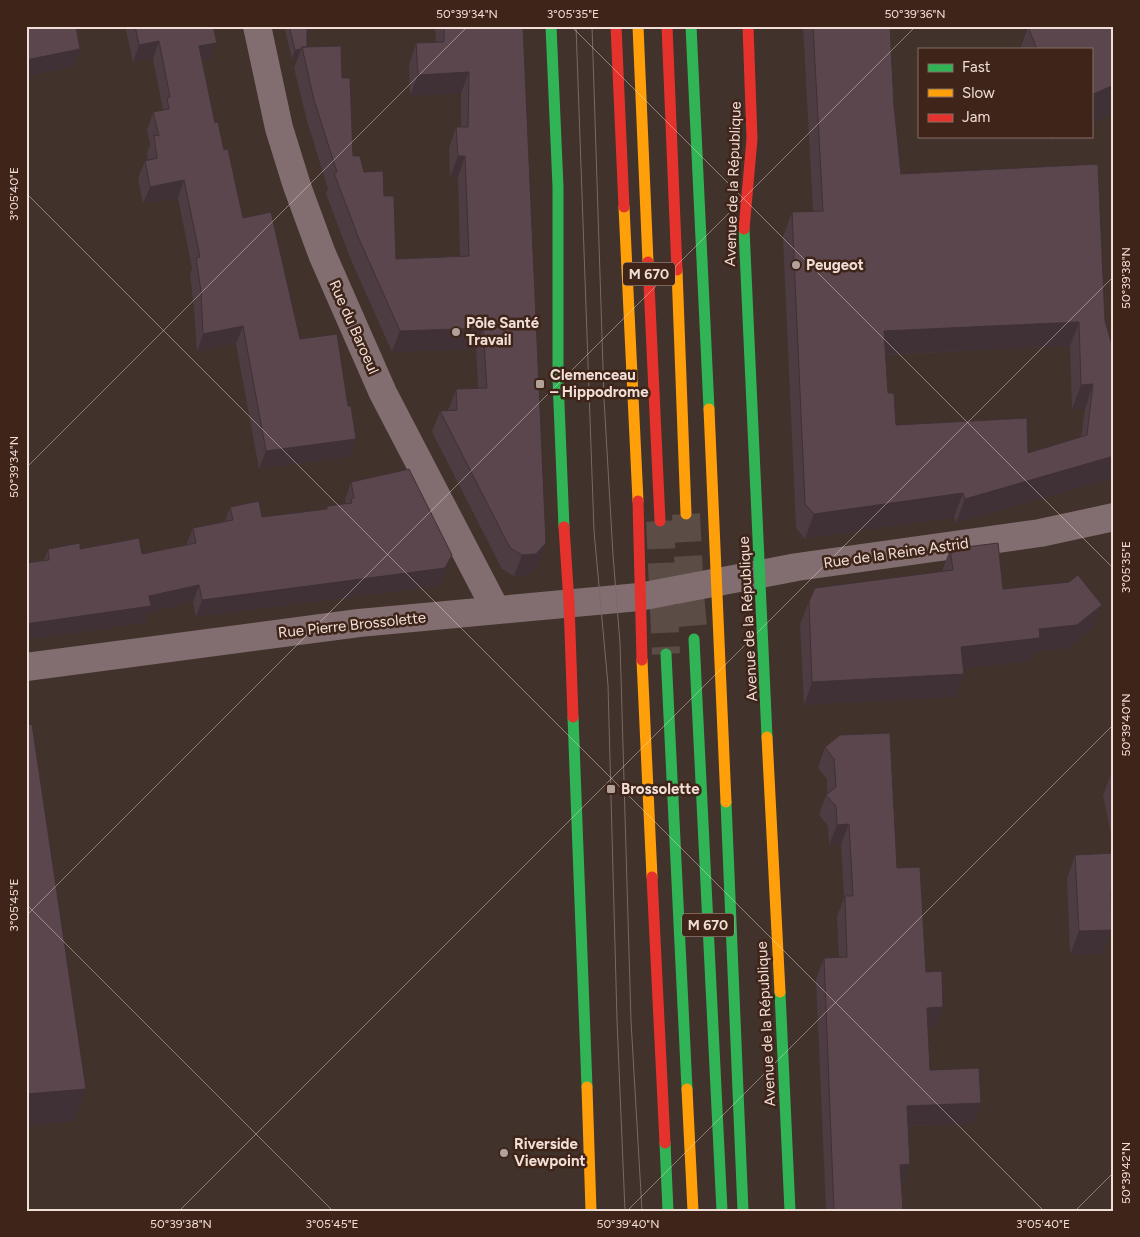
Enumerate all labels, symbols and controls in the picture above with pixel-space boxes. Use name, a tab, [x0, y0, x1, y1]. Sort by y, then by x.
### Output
text: 50°39'34"N	[436, 7, 498, 21]
text: 3°05'35"E	[547, 7, 599, 21]
text: 50°39'36"N	[884, 7, 946, 21]
legend	[918, 48, 1092, 138]
text: Fast	[962, 58, 991, 76]
text: Slow	[962, 84, 995, 102]
street label: Avenue de la République	[721, 101, 745, 267]
text: Jam	[962, 108, 990, 126]
text: 3°05'40"E	[7, 167, 21, 221]
text: 50°39'38"N	[1119, 247, 1133, 309]
place label: Peugeot	[806, 256, 864, 274]
marker: Peugeot	[790, 259, 802, 271]
road number: M 670	[623, 262, 675, 286]
street label: Rue du Baroeul	[325, 277, 383, 377]
place label: Pôle Santé Travail	[466, 314, 540, 349]
marker: Pôle Santé Travail	[450, 326, 462, 338]
place label: Clemenceau – Hippodrome	[550, 366, 649, 401]
marker: Clemenceau – Hippodrome	[534, 378, 546, 390]
text: 50°39'34"N	[7, 436, 21, 498]
street label: Rue de la Reine Astrid	[822, 534, 970, 572]
street label: Avenue de la République	[735, 536, 761, 702]
text: 3°05'35"E	[1119, 541, 1133, 593]
street label: Rue Pierre Brossolette	[277, 608, 427, 642]
text: 50°39'40"N	[1119, 693, 1133, 757]
place label: Brossolette	[621, 780, 700, 798]
marker: Brossolette	[605, 783, 617, 795]
text: 3°05'45"E	[7, 878, 21, 932]
road number: M 670	[682, 914, 734, 936]
street label: Avenue de la République	[753, 941, 779, 1107]
place label: Riverside Viewpoint	[514, 1135, 585, 1170]
text: 50°39'42"N	[1119, 1142, 1133, 1204]
marker: Riverside Viewpoint	[498, 1147, 510, 1159]
text: 50°39'38"N	[150, 1217, 212, 1231]
text: 3°05'45"E	[305, 1217, 359, 1231]
text: 50°39'40"N	[596, 1217, 660, 1231]
text: 3°05'40"E	[1016, 1217, 1070, 1231]

